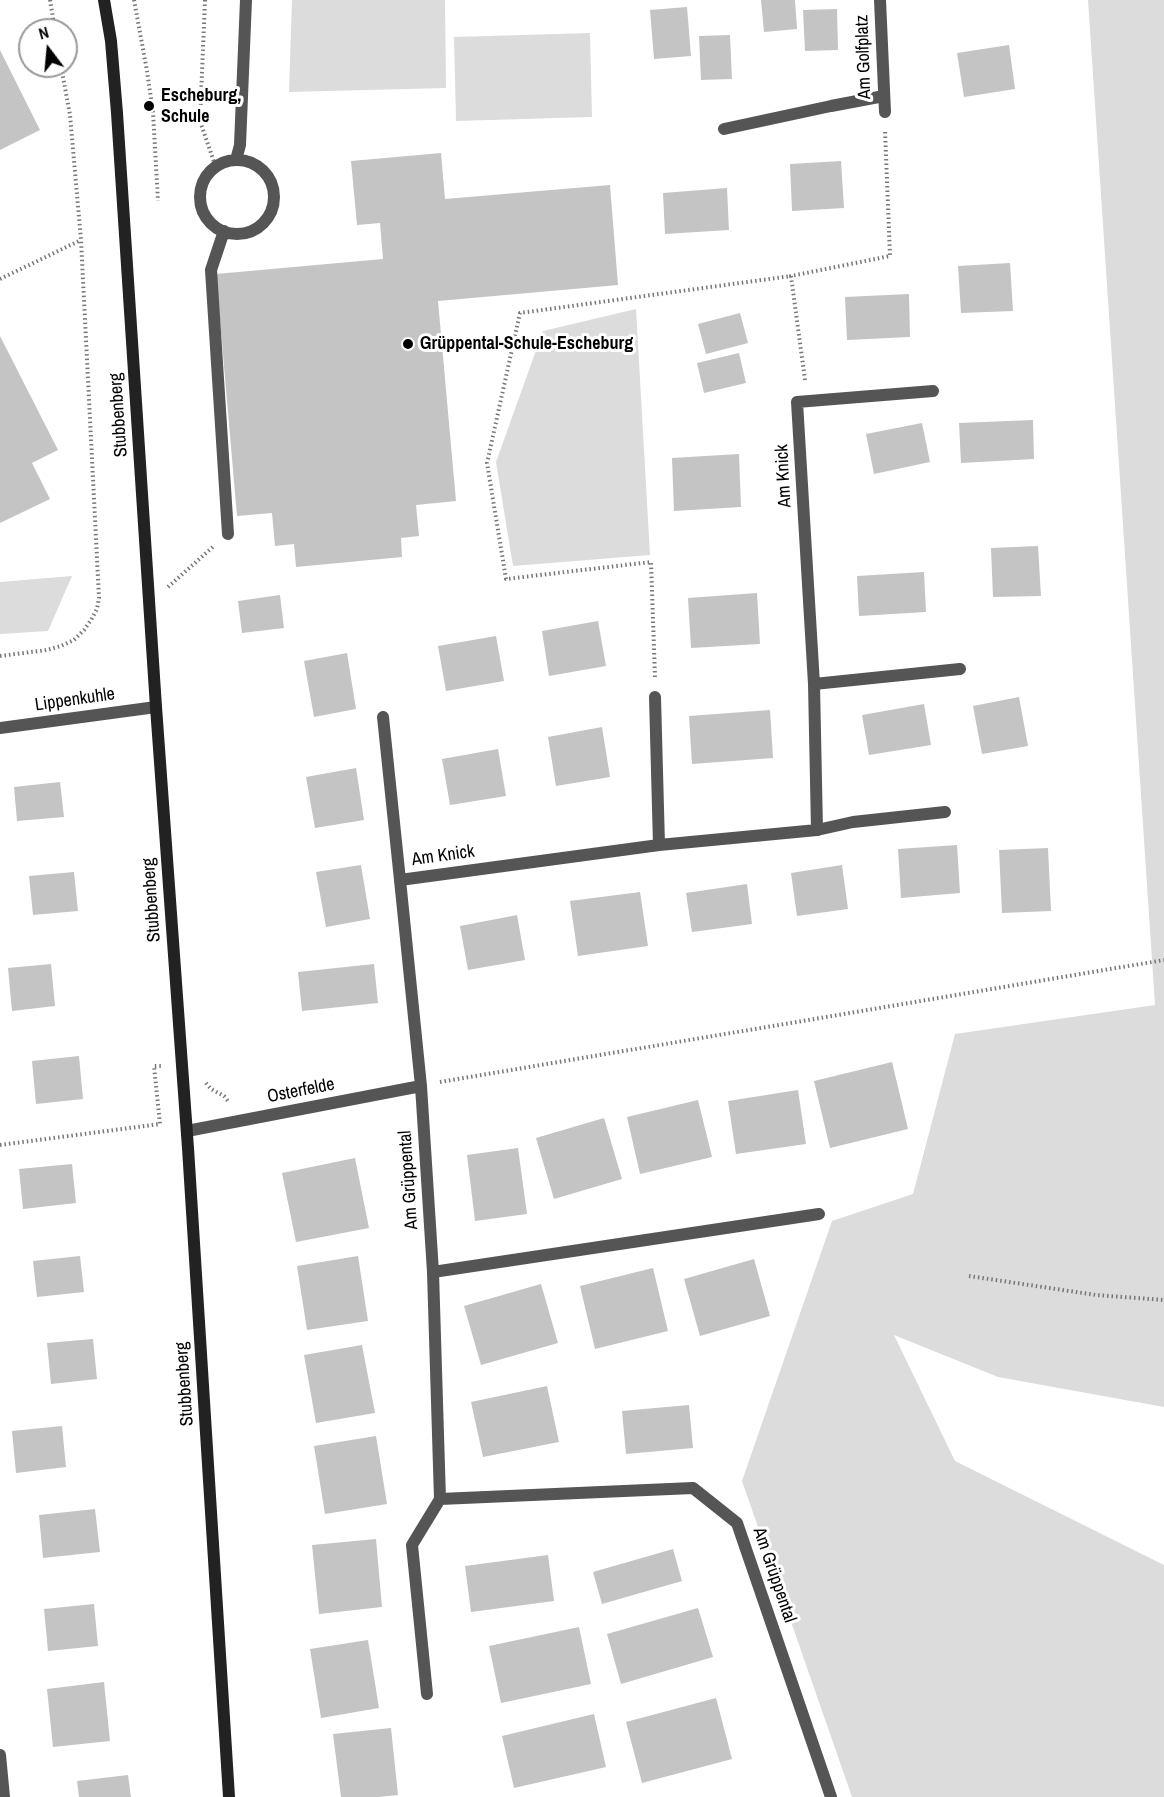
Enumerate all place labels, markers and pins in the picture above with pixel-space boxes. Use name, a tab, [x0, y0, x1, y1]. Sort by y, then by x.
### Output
place label: Escheburg, Schule	[161, 85, 241, 128]
marker: Escheburg, Schule	[142, 99, 156, 113]
place label: Grüppental-Schule-Escheburg	[420, 333, 633, 355]
marker: Grüppental-Schule-Escheburg	[401, 337, 415, 351]

